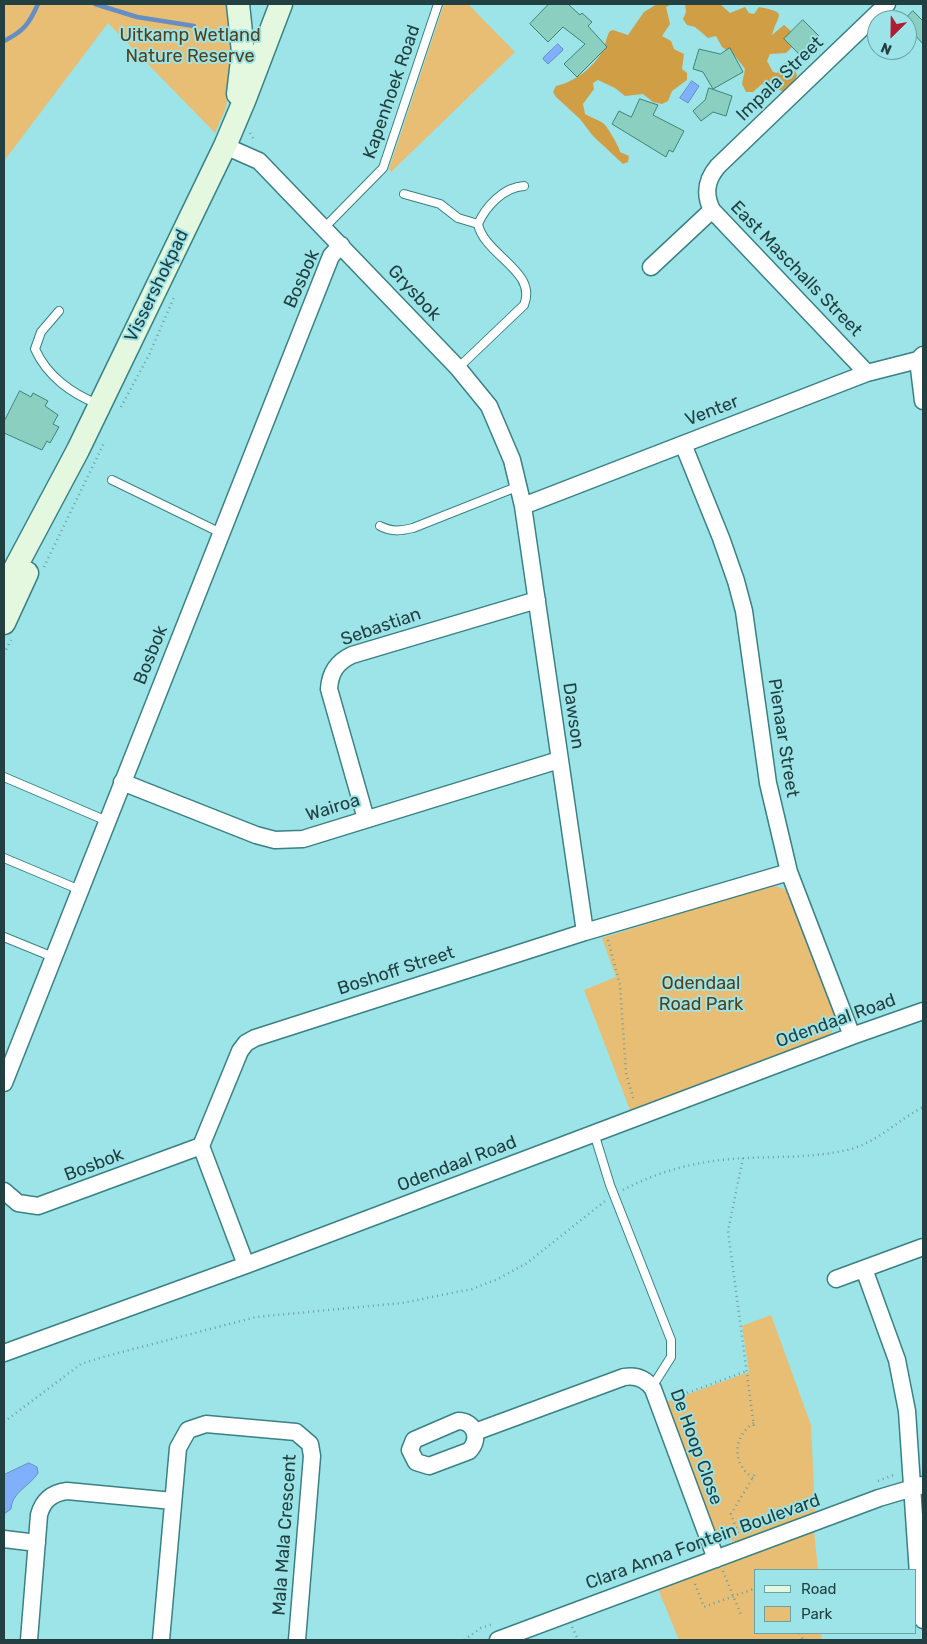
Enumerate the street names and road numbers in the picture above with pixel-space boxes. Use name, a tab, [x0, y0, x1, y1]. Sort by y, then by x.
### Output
street label: Kapenhoek Road	[359, 22, 425, 162]
street label: Impala Street	[732, 32, 828, 126]
street label: East Maschalls Street	[726, 197, 866, 341]
street label: Vissershokpad	[120, 226, 194, 346]
street label: Bosbok	[280, 246, 324, 312]
street label: Grysbok	[383, 261, 445, 325]
street label: Venter	[682, 391, 742, 431]
street label: Sebastian	[338, 603, 424, 651]
street label: Bosbok	[129, 622, 173, 688]
street label: Pienaar Street	[763, 677, 803, 799]
street label: Dawson	[558, 681, 588, 751]
street label: Wairoa	[303, 790, 363, 826]
street label: Boshoff Street	[335, 942, 457, 1000]
street label: Odendaal Road	[773, 989, 899, 1053]
street label: Odendaal Road	[394, 1131, 520, 1197]
street label: Bosbok	[61, 1144, 127, 1186]
street label: De Hoop Close	[665, 1386, 727, 1508]
street label: Mala Mala Crescent	[269, 1454, 301, 1616]
street label: Clara Anna Fontein Boulevard	[583, 1489, 823, 1595]

